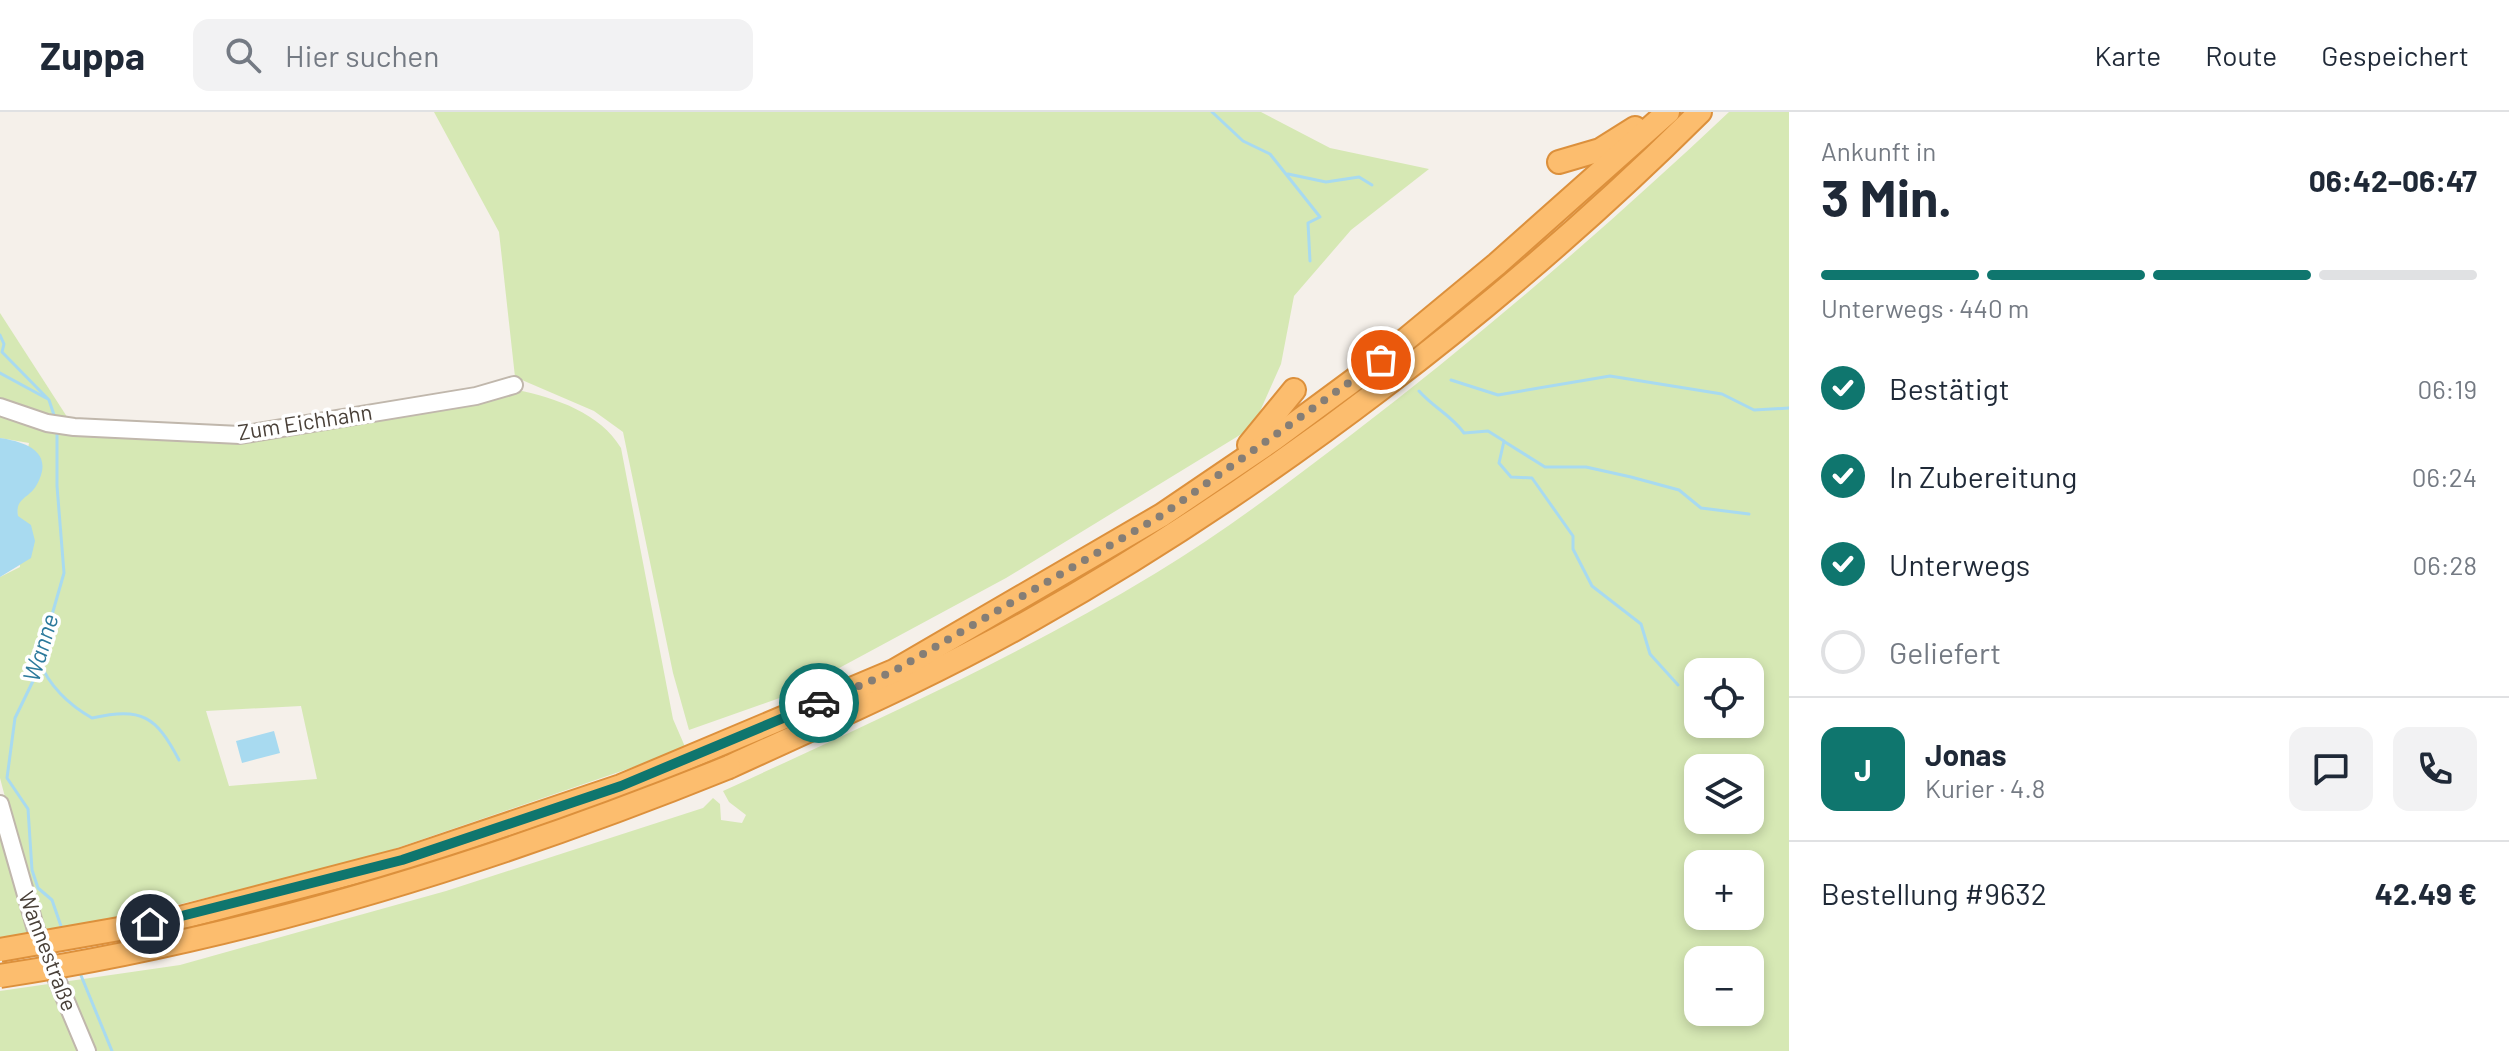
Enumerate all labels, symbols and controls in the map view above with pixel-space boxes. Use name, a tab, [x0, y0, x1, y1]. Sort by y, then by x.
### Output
search box	[193, 19, 753, 91]
text: Zuppa	[40, 32, 145, 78]
icon: search	[221, 33, 265, 77]
text: Hier suchen	[285, 37, 440, 73]
text: Karte	[2095, 38, 2161, 72]
text: Route	[2205, 38, 2277, 72]
text: Gespeichert	[2321, 38, 2469, 72]
text: Ankunft in	[1821, 135, 1936, 166]
text: 06:42–06:47	[2309, 162, 2477, 198]
text: 3 Min.	[1821, 165, 1952, 227]
text: Unterwegs · 440 m	[1821, 292, 2029, 323]
pin	[1347, 326, 1415, 394]
icon: bag	[1359, 338, 1403, 382]
icon: check	[1821, 366, 1865, 410]
text: Bestätigt	[1889, 370, 2010, 406]
text: 06:19	[2417, 373, 2477, 404]
street label: Zum Eichhahn	[236, 398, 374, 444]
icon: check	[1821, 454, 1865, 498]
text: In Zubereitung	[1889, 458, 2077, 494]
text: 06:24	[2412, 461, 2477, 492]
icon: check	[1821, 542, 1865, 586]
text: Unterwegs	[1889, 546, 2030, 582]
text: 06:28	[2413, 549, 2477, 580]
water label: Wanne	[16, 610, 64, 685]
text: Geliefert	[1889, 634, 2001, 670]
map controls	[1684, 658, 1764, 1026]
button: locate	[1684, 658, 1764, 738]
courier	[779, 663, 859, 743]
icon: car	[797, 681, 841, 725]
button: chat	[2289, 727, 2373, 811]
button: phone	[2393, 727, 2477, 811]
text: Jonas	[1925, 736, 2007, 772]
text: J	[1854, 751, 1872, 787]
button: layers	[1684, 754, 1764, 834]
text: Kurier · 4.8	[1925, 772, 2045, 803]
button: +	[1684, 850, 1764, 930]
text: Bestellung #9632	[1821, 875, 2047, 911]
text: 42.49 €	[2375, 875, 2477, 911]
street label: Wannestraße	[14, 887, 84, 1014]
pin	[116, 890, 184, 958]
icon: home	[128, 902, 172, 946]
button: −	[1684, 946, 1764, 1026]

